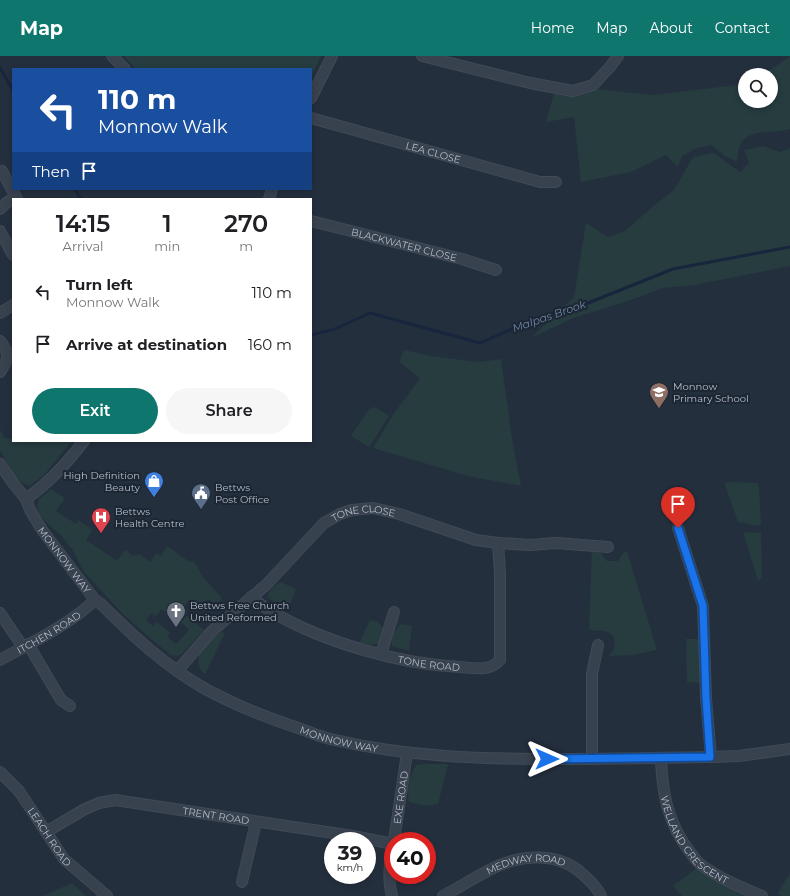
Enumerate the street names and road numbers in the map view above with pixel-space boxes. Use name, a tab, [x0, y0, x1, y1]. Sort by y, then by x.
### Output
street label: LEA CLOSE	[404, 138, 463, 166]
street label: BLACKWATER CLOSE	[350, 225, 458, 264]
street label: TONE CLOSE	[329, 501, 397, 524]
street label: MONNOW WAY	[35, 524, 94, 596]
street label: ITCHEN ROAD	[14, 608, 83, 656]
street label: TONE ROAD	[397, 652, 460, 674]
street label: MONNOW WAY	[298, 723, 380, 755]
street label: EXE ROAD	[390, 770, 411, 825]
street label: WELLAND CRESCENT	[658, 794, 731, 887]
street label: TRENT ROAD	[182, 804, 250, 827]
street label: LEACH ROAD	[25, 805, 74, 869]
street label: MEDWAY ROAD	[484, 851, 567, 877]

